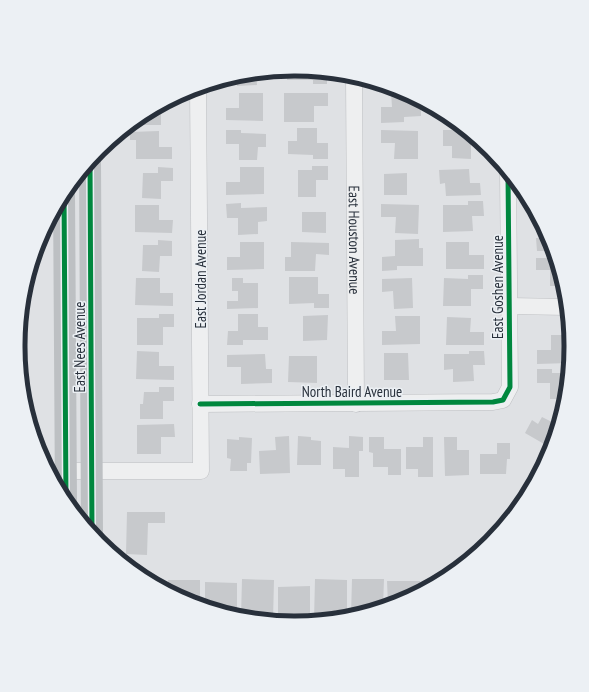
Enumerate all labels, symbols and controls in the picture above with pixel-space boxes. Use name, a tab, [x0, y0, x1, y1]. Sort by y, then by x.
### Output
street label: East Houston Avenue	[345, 186, 365, 294]
street label: East Jordan Avenue	[191, 230, 210, 328]
street label: East Goshen Avenue	[488, 235, 507, 339]
street label: East Nees Avenue	[70, 302, 89, 392]
street label: North Baird Avenue	[302, 382, 402, 401]

